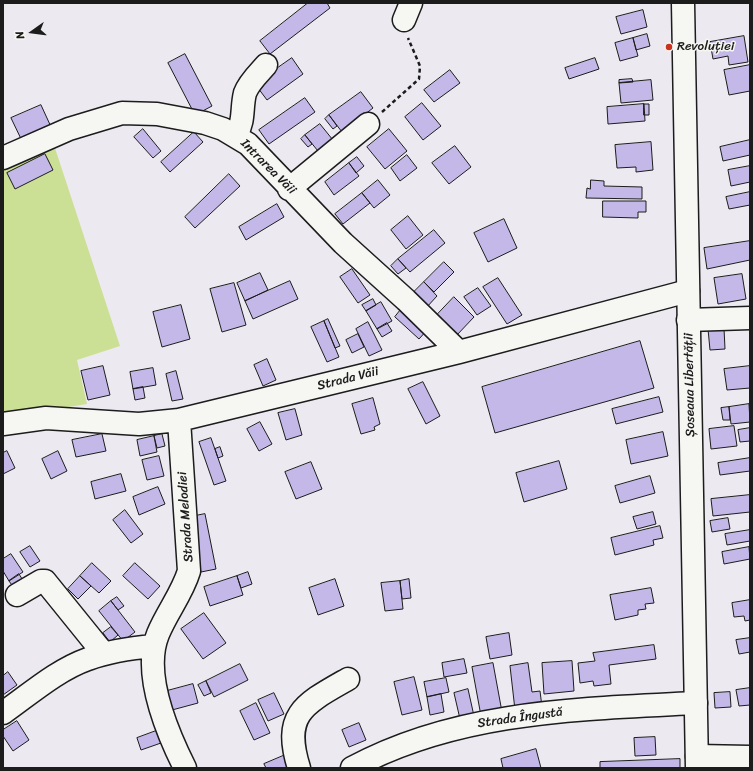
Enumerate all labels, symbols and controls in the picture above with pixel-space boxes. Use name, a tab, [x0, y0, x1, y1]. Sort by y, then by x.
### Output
north arrow	[12, 12, 52, 52]
text: N	[10, 29, 30, 41]
place label: Revoluției	[677, 39, 734, 55]
marker: Revoluției	[664, 42, 674, 52]
street label: Intrarea Văii	[237, 136, 299, 198]
street label: Șoseaua Libertății	[681, 333, 699, 437]
street label: Strada Văii	[316, 364, 380, 394]
street label: Strada Melodiei	[175, 471, 197, 563]
street label: Strada Îngustă	[476, 704, 564, 732]

